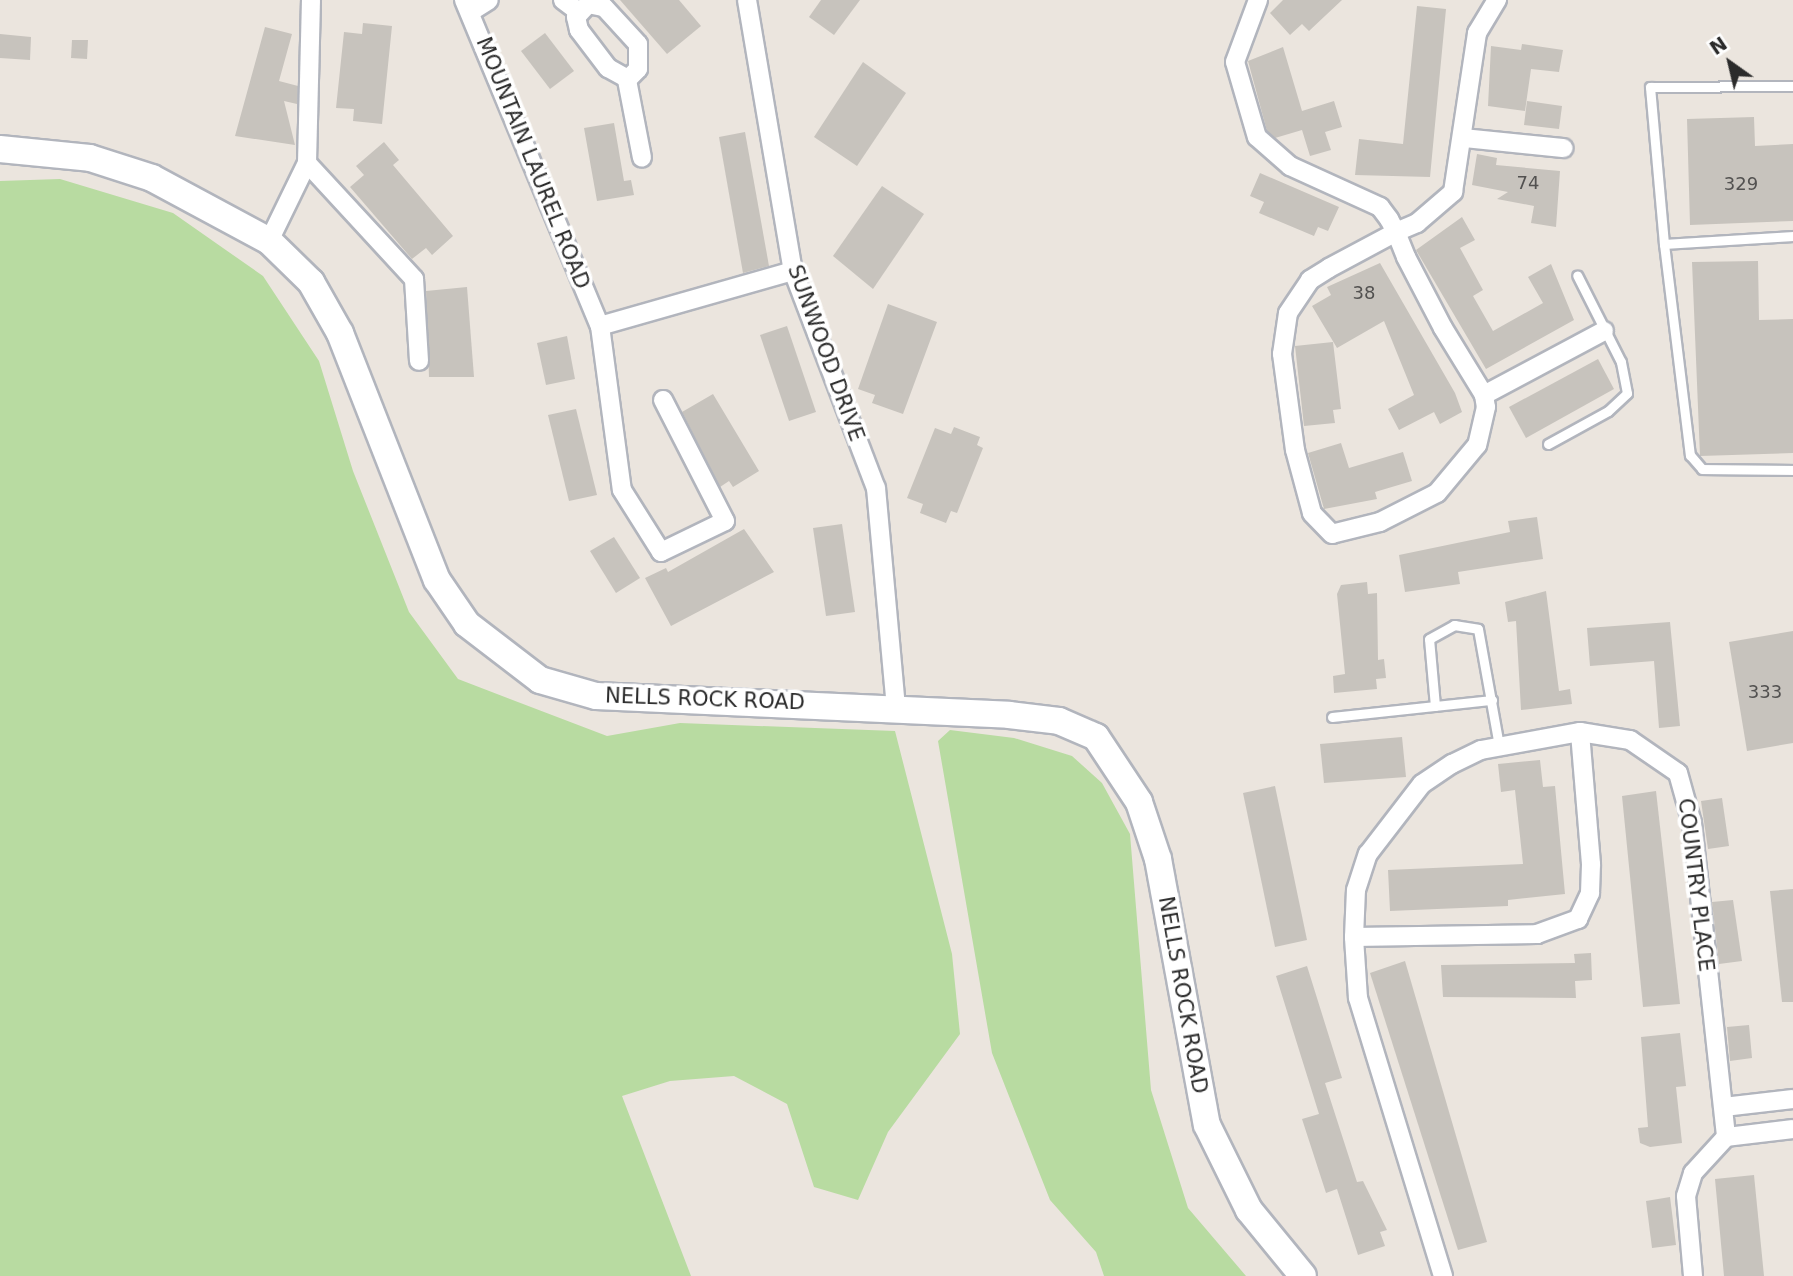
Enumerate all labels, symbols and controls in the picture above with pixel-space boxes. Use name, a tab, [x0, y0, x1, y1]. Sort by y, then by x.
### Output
north arrow	[1695, 28, 1765, 98]
text: N	[1706, 32, 1731, 59]
street label: MOUNTAIN LAUREL ROAD	[471, 33, 595, 293]
house number: 74	[1517, 172, 1539, 194]
house number: 329	[1724, 173, 1758, 195]
street label: SUNWOOD DRIVE	[782, 261, 870, 445]
house number: 38	[1353, 282, 1375, 304]
house number: 333	[1748, 681, 1782, 703]
street label: NELLS ROCK ROAD	[605, 683, 805, 715]
street label: COUNTRY PLACE	[1673, 797, 1719, 973]
street label: NELLS ROCK ROAD	[1153, 894, 1213, 1096]

